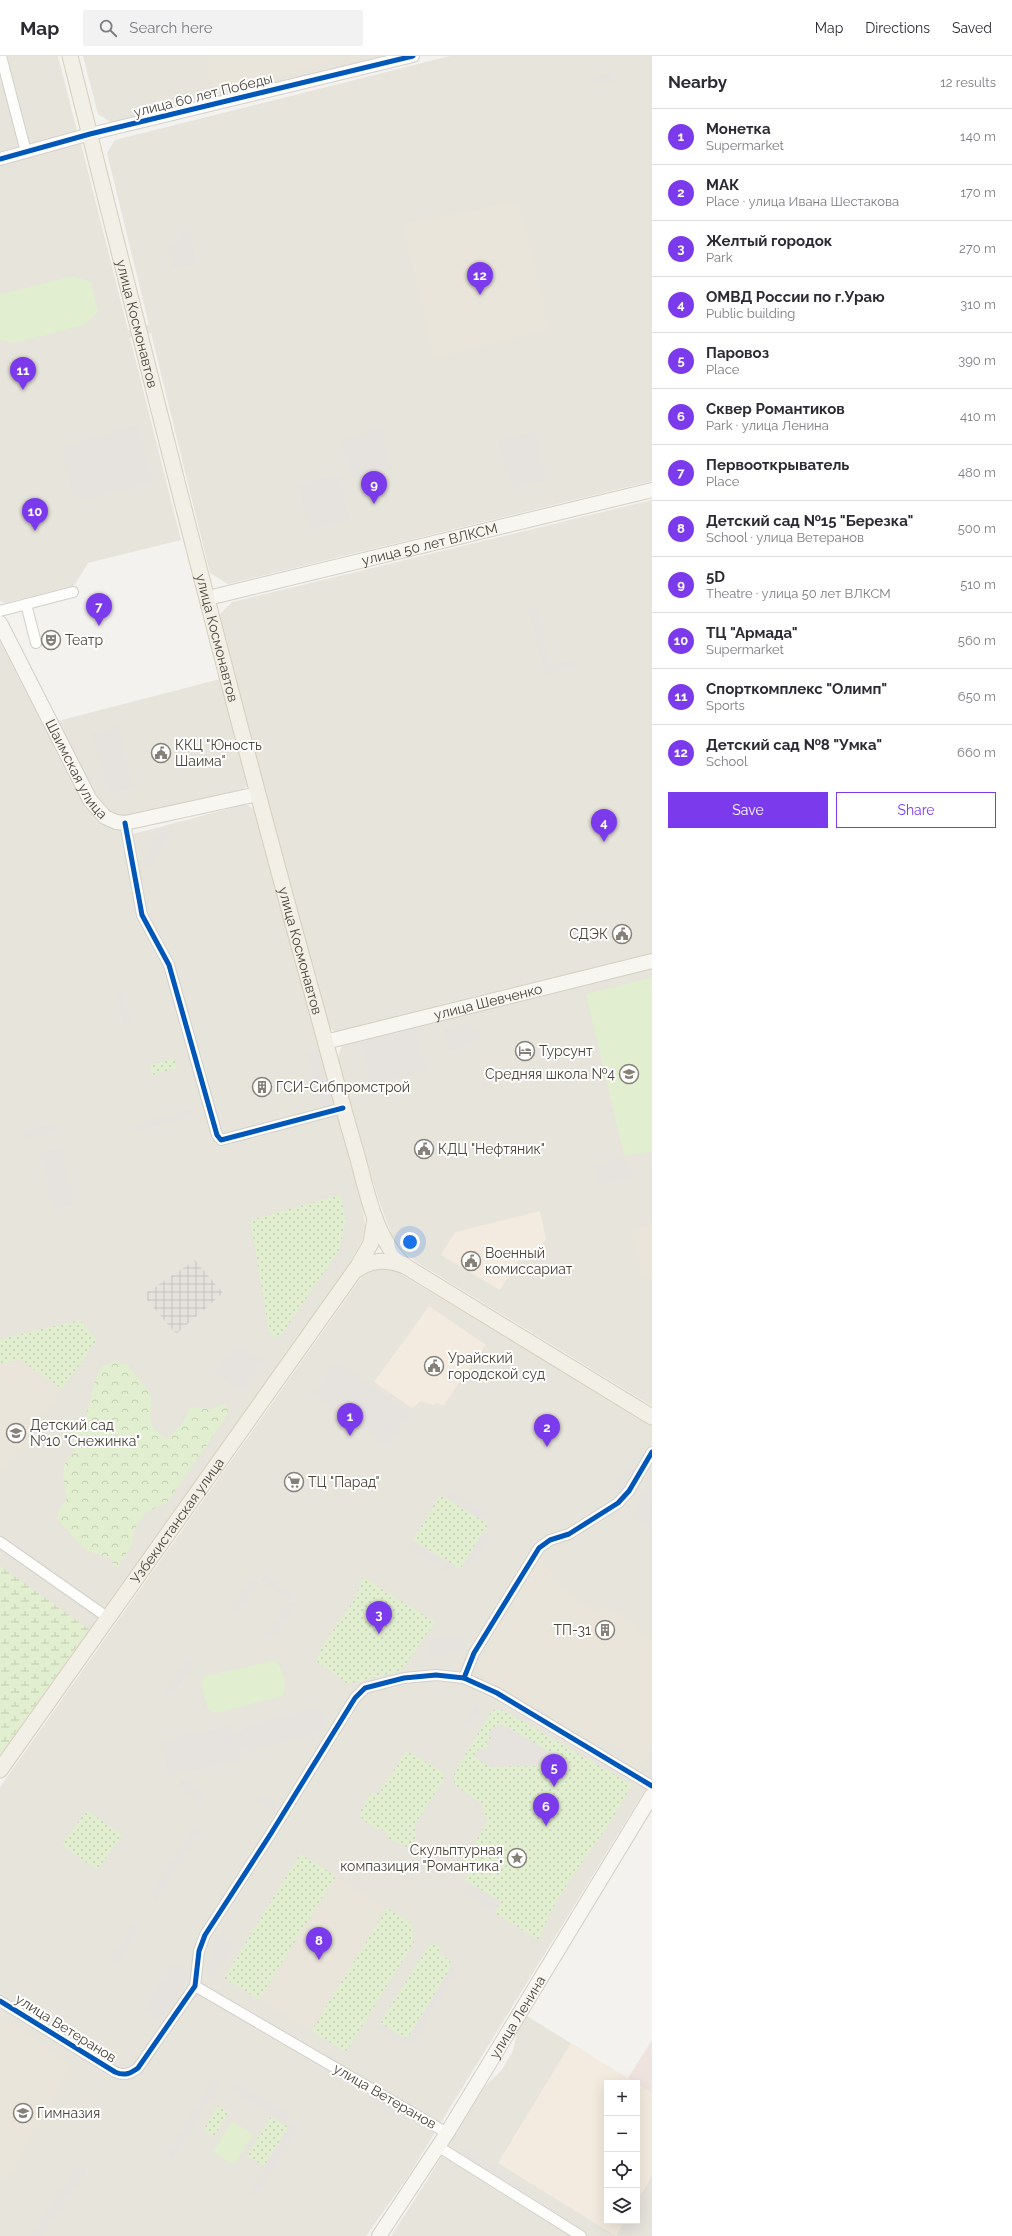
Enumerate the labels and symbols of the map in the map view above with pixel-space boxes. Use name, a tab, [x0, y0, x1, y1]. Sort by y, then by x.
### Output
street label: улица 60 лет Победы	[132, 70, 274, 120]
street label: улица Космонавтов	[113, 258, 161, 390]
pin: 12	[467, 262, 493, 295]
pin: 11	[10, 357, 36, 390]
pin: 9	[361, 471, 387, 504]
pin: 10	[22, 498, 48, 531]
street label: улица 50 лет ВЛКСМ	[360, 520, 499, 568]
street label: улица Космонавтов	[193, 572, 241, 703]
pin: 7	[86, 593, 112, 626]
theatre icon: Театр	[40, 629, 62, 651]
place label: Театр	[65, 632, 103, 648]
street label: Шаимская улица	[42, 717, 111, 822]
place label: ККЦ "Юность Шаима"	[175, 737, 262, 769]
public building icon: ККЦ "Юность Шаима"	[150, 742, 172, 764]
pin: 4	[591, 809, 617, 842]
street label: улица Космонавтов	[275, 885, 326, 1016]
public building icon: СДЭК	[611, 923, 633, 945]
place label: СДЭК	[569, 926, 608, 942]
street label: улица Шевченко	[432, 980, 544, 1023]
hotel icon: Турсунт	[514, 1040, 536, 1062]
place label: Турсунт	[539, 1043, 593, 1059]
school or university icon: Средняя школа №4	[618, 1063, 640, 1085]
place label: Средняя школа №4	[485, 1066, 615, 1082]
building icon: ГСИ-Сибпромстрой	[251, 1076, 273, 1098]
place label: ГСИ-Сибпромстрой	[276, 1079, 410, 1095]
public building icon: КДЦ "Нефтяник"	[413, 1138, 435, 1160]
place label: КДЦ "Нефтяник"	[438, 1141, 545, 1157]
your location	[400, 1232, 420, 1252]
place label: Военный комиссариат	[485, 1245, 573, 1277]
public building icon: Военный комиссариат	[460, 1250, 482, 1272]
place label: Урайский городской суд	[448, 1350, 545, 1382]
public building icon: Урайский городской суд	[423, 1355, 445, 1377]
pin: 1	[337, 1403, 363, 1436]
pin: 2	[534, 1414, 560, 1447]
place label: Детский сад №10 "Снежинка"	[30, 1417, 140, 1449]
school or university icon: Детский сад №10 "Снежинка"	[5, 1422, 27, 1444]
street label: Узбекистанская улица	[127, 1455, 227, 1586]
supermarket icon: ТЦ "Парад"	[283, 1471, 305, 1493]
place label: ТЦ "Парад"	[308, 1474, 380, 1490]
pin: 3	[366, 1601, 392, 1634]
building icon: ТП-31	[594, 1619, 616, 1641]
place label: ТП-31	[554, 1622, 591, 1638]
pin: 5	[541, 1754, 567, 1787]
pin: 6	[533, 1793, 559, 1826]
place label: Скульптурная компазиция "Романтика"	[340, 1842, 503, 1874]
place icon: Скульптурная компазиция "Романтика"	[506, 1847, 528, 1869]
pin: 8	[306, 1927, 332, 1960]
street label: улица Ленина	[486, 1973, 549, 2061]
street label: улица Ветеранов	[13, 1991, 119, 2065]
street label: улица Ветеранов	[331, 2060, 439, 2132]
school or university icon: Гимназия	[12, 2102, 34, 2124]
place label: Гимназия	[37, 2105, 100, 2121]

